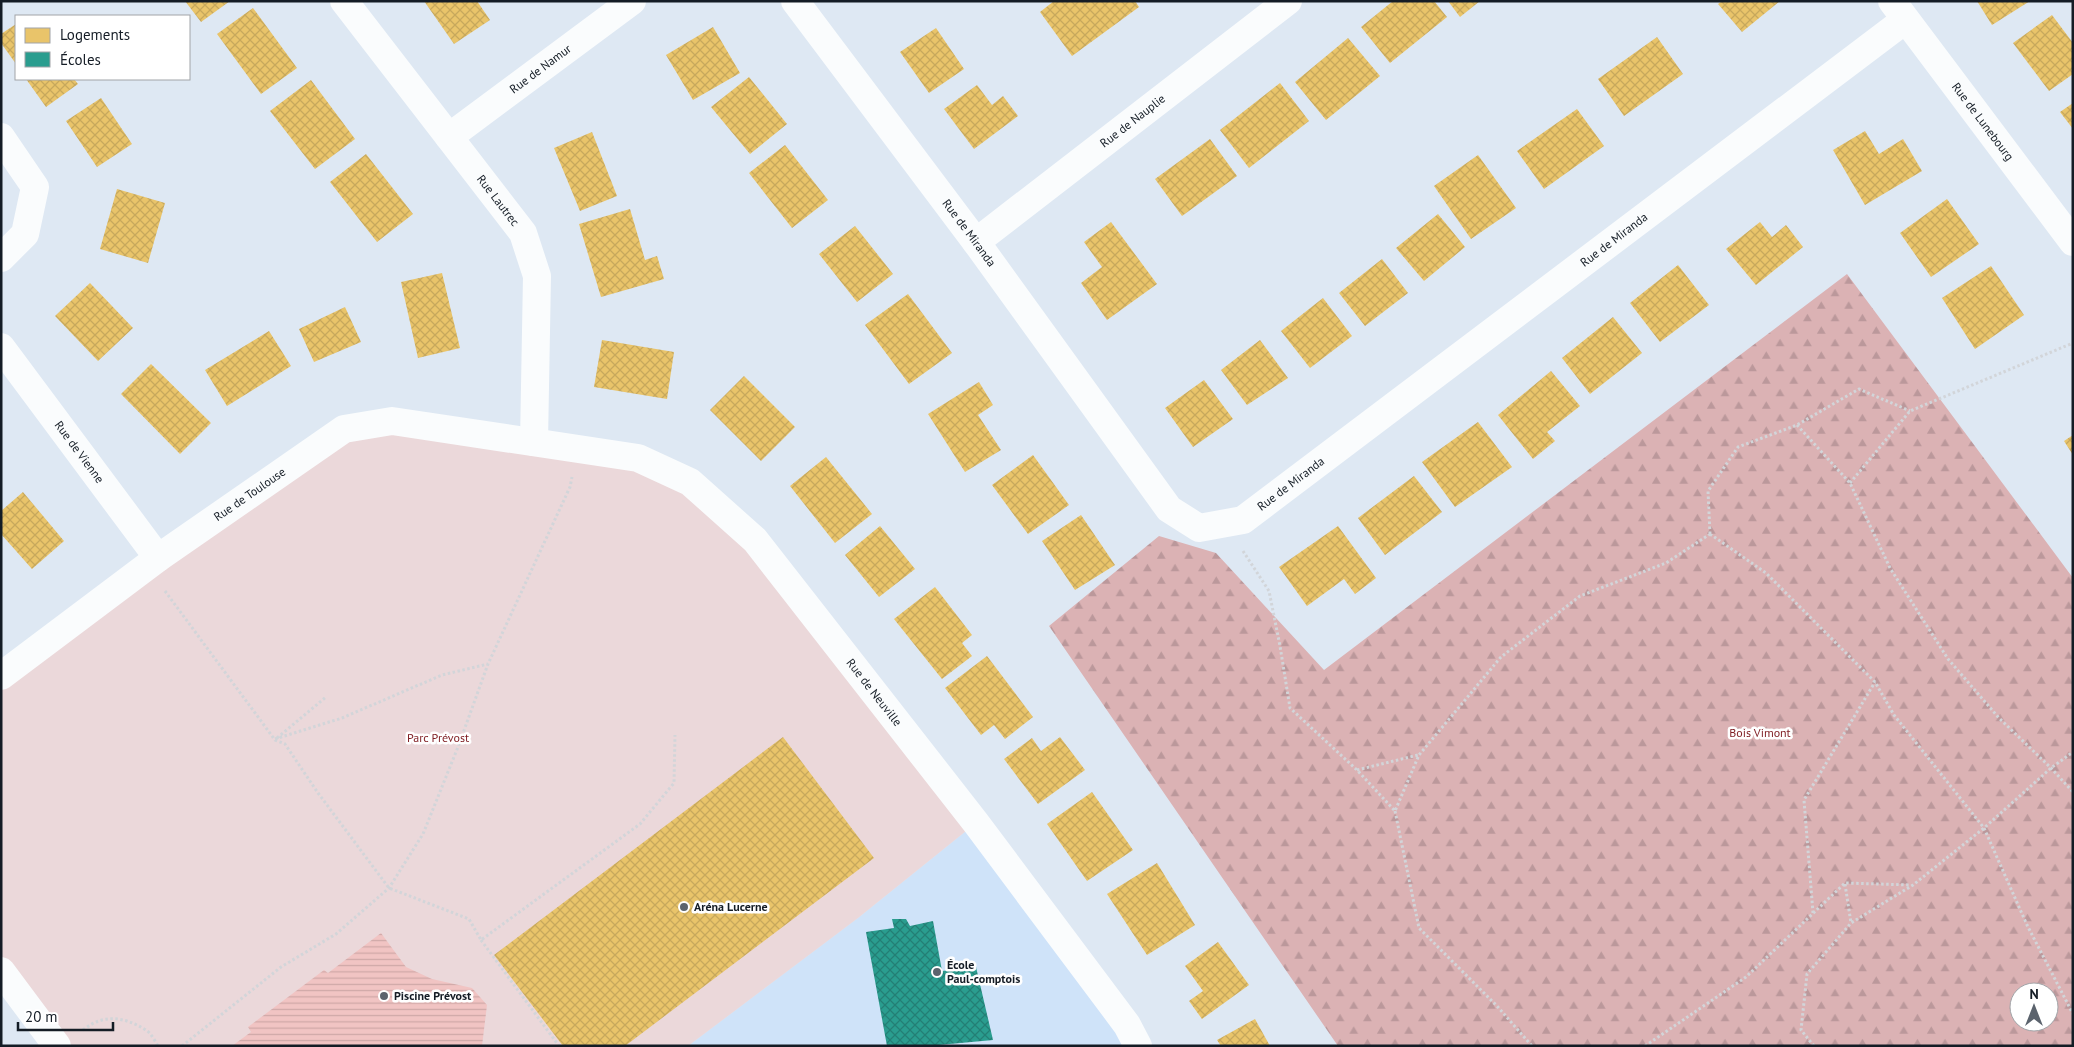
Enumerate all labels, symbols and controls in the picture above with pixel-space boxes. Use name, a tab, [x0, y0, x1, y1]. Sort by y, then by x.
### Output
legend	[15, 15, 190, 80]
text: Logements	[60, 25, 130, 44]
street label: Rue de Namur	[506, 41, 574, 96]
text: Écoles	[60, 50, 101, 69]
street label: Rue de Lunebourg	[1949, 79, 2017, 163]
street label: Rue de Nauplie	[1097, 91, 1168, 150]
street label: Rue Lautrec	[474, 172, 523, 229]
street label: Rue de Miranda	[939, 196, 999, 269]
street label: Rue de Miranda	[1577, 209, 1650, 270]
street label: Rue de Vienne	[52, 418, 108, 486]
street label: Rue de Miranda	[1254, 453, 1327, 514]
street label: Rue de Toulouse	[211, 464, 288, 524]
street label: Rue de Neuville	[843, 655, 905, 729]
park label: Bois Vimont	[1729, 725, 1791, 740]
park label: Parc Prévost	[407, 730, 469, 745]
place label: Aréna Lucerne	[694, 899, 768, 914]
marker: Aréna Lucerne	[678, 901, 690, 913]
place label: École Paul-comptois	[947, 957, 1020, 986]
marker: École Paul-comptois	[931, 966, 943, 978]
north arrow	[2009, 982, 2059, 1032]
text: N	[2029, 985, 2039, 1003]
place label: Piscine Prévost	[394, 988, 472, 1003]
marker: Piscine Prévost	[378, 990, 390, 1002]
scale bar	[18, 1000, 112, 1032]
text: 20 m	[25, 1007, 58, 1026]

